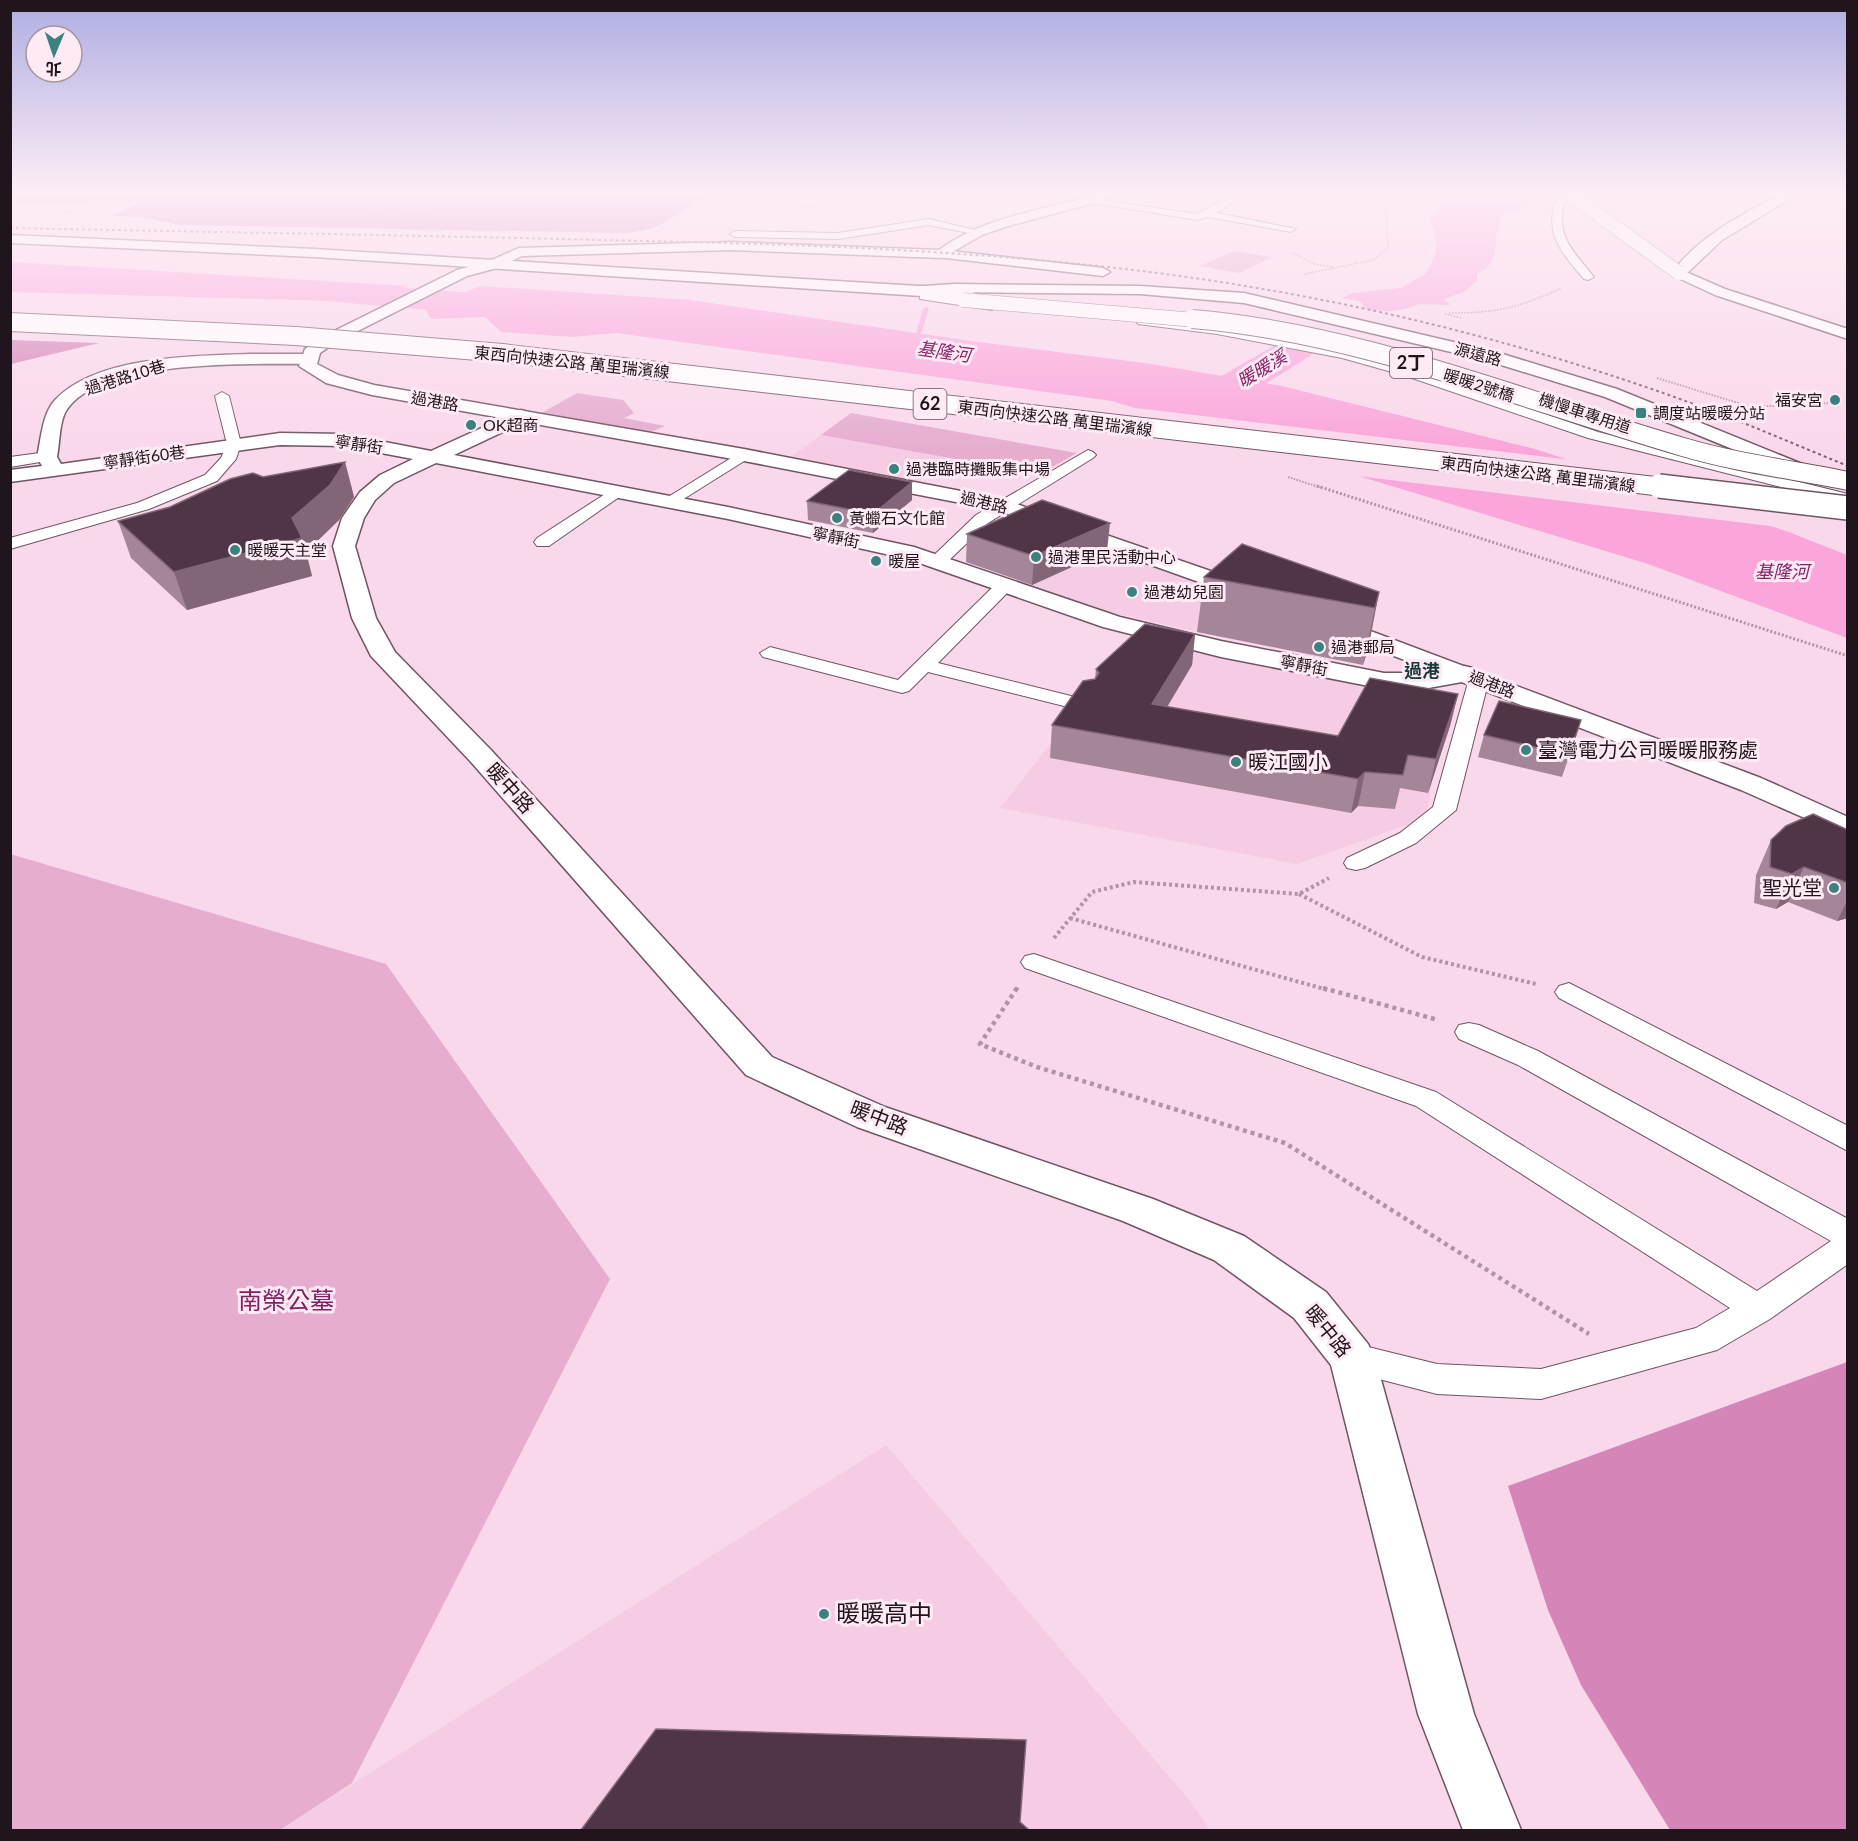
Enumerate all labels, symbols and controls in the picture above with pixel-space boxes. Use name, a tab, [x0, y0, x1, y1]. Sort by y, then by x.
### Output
north arrow	[24, 24, 84, 84]
text: 北	[45, 60, 62, 79]
water label: 基隆河	[916, 336, 975, 366]
street label: 源遠路	[1452, 338, 1504, 369]
street label: 東西向快速公路 萬里瑞濱線	[474, 342, 671, 381]
water label: 暖暖溪	[1233, 343, 1293, 391]
road number: 2丁	[1390, 348, 1432, 378]
street label: 過港路10巷	[83, 355, 167, 398]
street label: 暖暖2號橋	[1441, 364, 1517, 405]
street label: 過港路	[410, 387, 460, 414]
road number: 62	[914, 389, 946, 419]
street label: 機慢車專用道	[1537, 389, 1634, 436]
place label: 福安宮	[1775, 390, 1823, 409]
marker: 福安宮	[1828, 393, 1842, 407]
street label: 東西向快速公路 萬里瑞濱線	[957, 396, 1154, 439]
place label: 調度站暖暖分站	[1653, 403, 1765, 422]
marker: 調度站暖暖分站	[1634, 406, 1648, 420]
place label: OK超商	[483, 415, 538, 434]
marker: OK超商	[464, 418, 478, 432]
street label: 寧靜街	[334, 430, 384, 457]
street label: 寧靜街60巷	[102, 441, 186, 472]
street label: 東西向快速公路 萬里瑞濱線	[1440, 452, 1637, 495]
place label: 過港臨時攤販集中場	[906, 459, 1050, 478]
marker: 過港臨時攤販集中場	[887, 462, 901, 476]
street label: 過港路	[959, 487, 1010, 516]
place label: 黃蠟石文化館	[849, 508, 945, 527]
marker: 黃蠟石文化館	[830, 511, 844, 525]
street label: 寧靜街	[811, 522, 862, 551]
place label: 暖暖天主堂	[247, 540, 327, 559]
marker: 暖暖天主堂	[228, 543, 242, 557]
place label: 過港里民活動中心	[1048, 547, 1176, 566]
marker: 過港里民活動中心	[1029, 550, 1043, 564]
place label: 暖屋	[888, 551, 920, 570]
marker: 暖屋	[869, 554, 883, 568]
water label: 基隆河	[1755, 560, 1812, 582]
place label: 過港幼兒園	[1144, 582, 1224, 601]
marker: 過港幼兒園	[1125, 585, 1139, 599]
place label: 過港郵局	[1331, 637, 1395, 656]
marker: 過港郵局	[1312, 640, 1326, 654]
street label: 寧靜街	[1279, 651, 1329, 678]
district label: 過港	[1404, 659, 1440, 681]
street label: 過港路	[1466, 666, 1518, 701]
place label: 臺灣電力公司暖暖服務處	[1538, 737, 1758, 761]
marker: 臺灣電力公司暖暖服務處	[1519, 743, 1533, 757]
place label: 暖江國小	[1248, 749, 1328, 773]
marker: 暖江國小	[1229, 755, 1243, 769]
street label: 暖中路	[482, 757, 540, 818]
place label: 聖光堂	[1762, 875, 1822, 899]
marker: 聖光堂	[1827, 881, 1841, 895]
street label: 暖中路	[847, 1095, 912, 1139]
park label: 南榮公墓	[238, 1285, 334, 1314]
street label: 暖中路	[1301, 1300, 1357, 1361]
place label: 暖暖高中	[836, 1598, 932, 1627]
marker: 暖暖高中	[817, 1607, 831, 1621]

